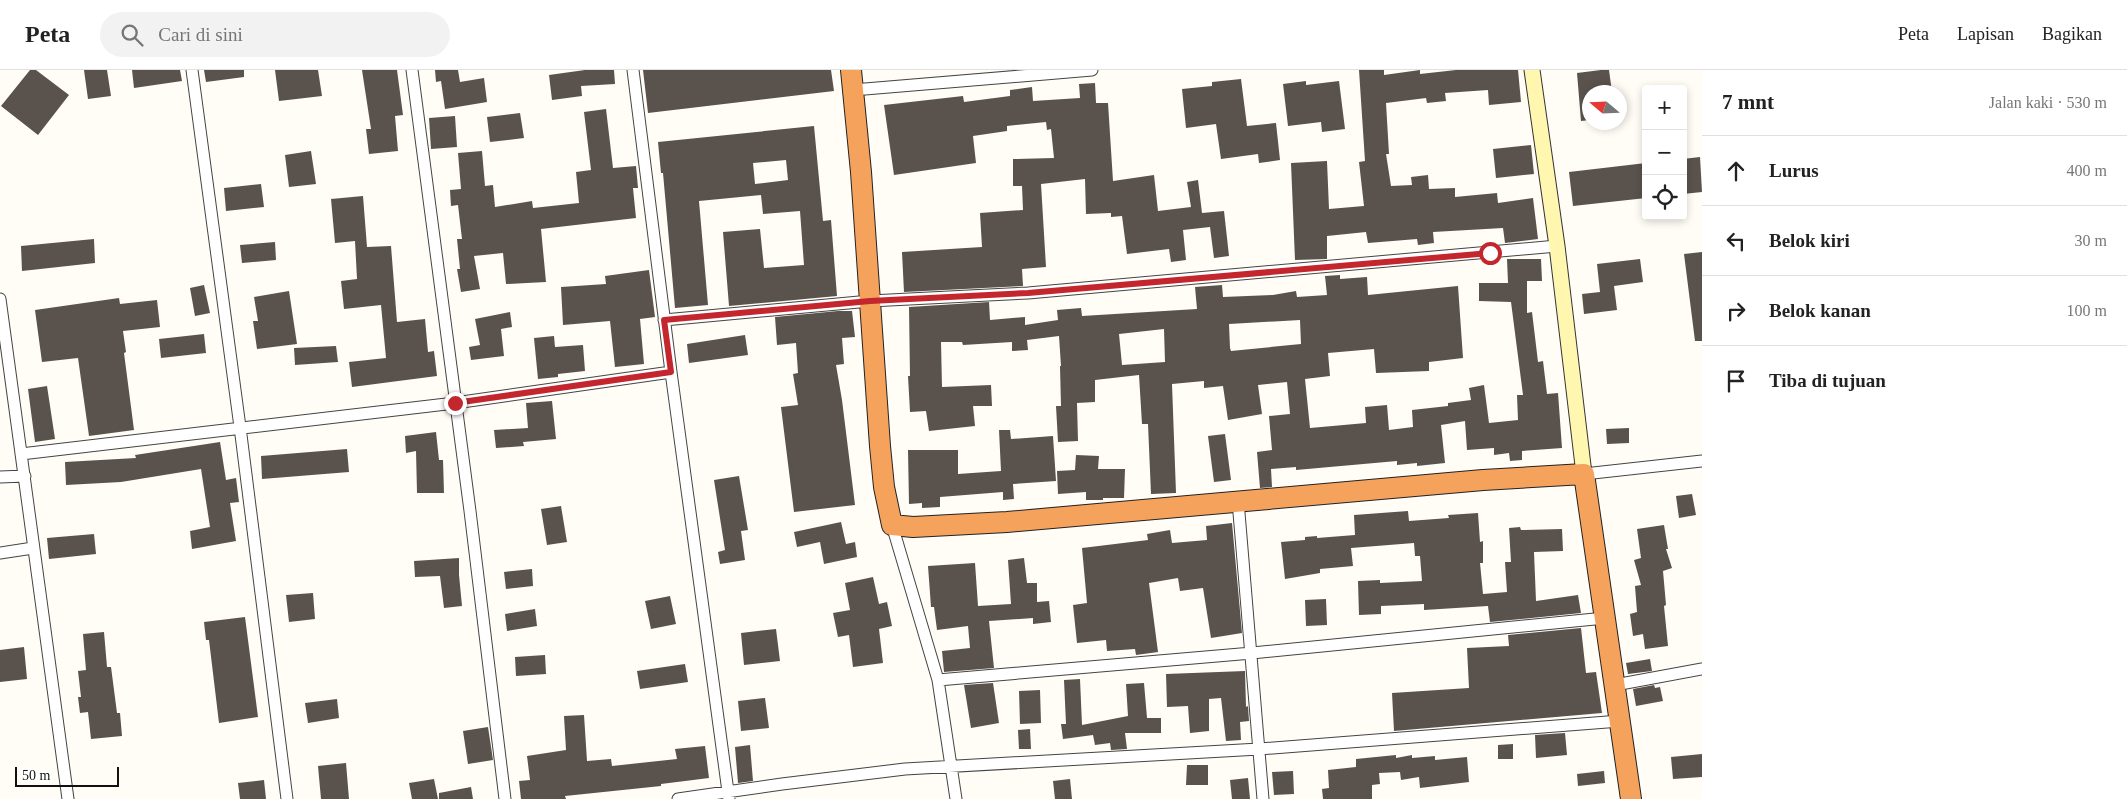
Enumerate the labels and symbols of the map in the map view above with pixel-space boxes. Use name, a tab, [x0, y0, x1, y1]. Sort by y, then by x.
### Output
north arrow	[1582, 85, 1627, 130]
route start	[1479, 242, 1502, 265]
route end	[444, 392, 467, 415]
scale bar	[15, 764, 119, 787]

